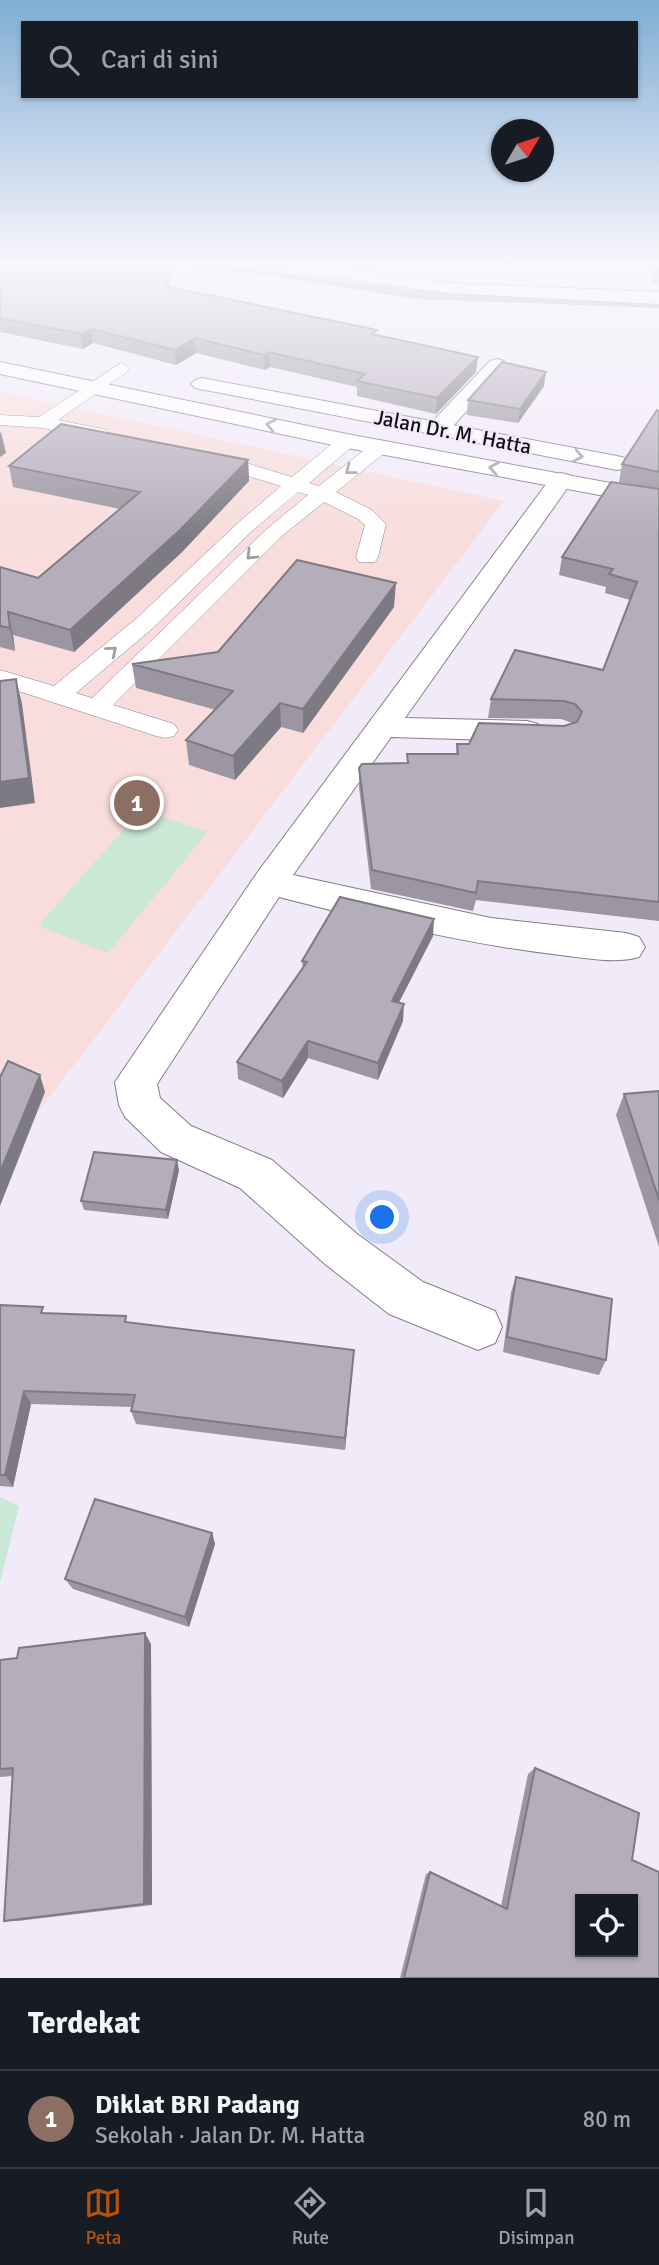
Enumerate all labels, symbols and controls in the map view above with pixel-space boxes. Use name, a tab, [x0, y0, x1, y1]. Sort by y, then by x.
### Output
search box	[21, 21, 638, 98]
icon: search	[45, 41, 83, 79]
text: Cari di sini	[101, 44, 219, 76]
north arrow	[491, 119, 554, 182]
street label: Jalan Dr. M. Hatta	[372, 404, 534, 460]
one-way arrow	[265, 418, 277, 433]
one-way arrow	[571, 447, 583, 462]
one-way arrow	[488, 461, 500, 476]
one-way arrow	[345, 462, 358, 474]
one-way arrow	[247, 547, 260, 560]
one-way arrow	[105, 646, 117, 659]
pin: 1	[114, 777, 160, 829]
your location	[365, 1200, 399, 1234]
map controls	[575, 1894, 638, 1957]
button: locate	[575, 1894, 638, 1957]
text: Terdekat	[28, 2005, 140, 2042]
text: Diklat BRI Padang	[95, 2089, 300, 2121]
text: 1	[45, 2105, 57, 2134]
text: 80 m	[583, 2105, 631, 2134]
text: Sekolah · Jalan Dr. M. Hatta	[95, 2121, 365, 2150]
tab: Peta	[84, 2184, 122, 2250]
tab: Rute	[291, 2184, 329, 2250]
tab: Disimpan	[498, 2184, 575, 2250]

